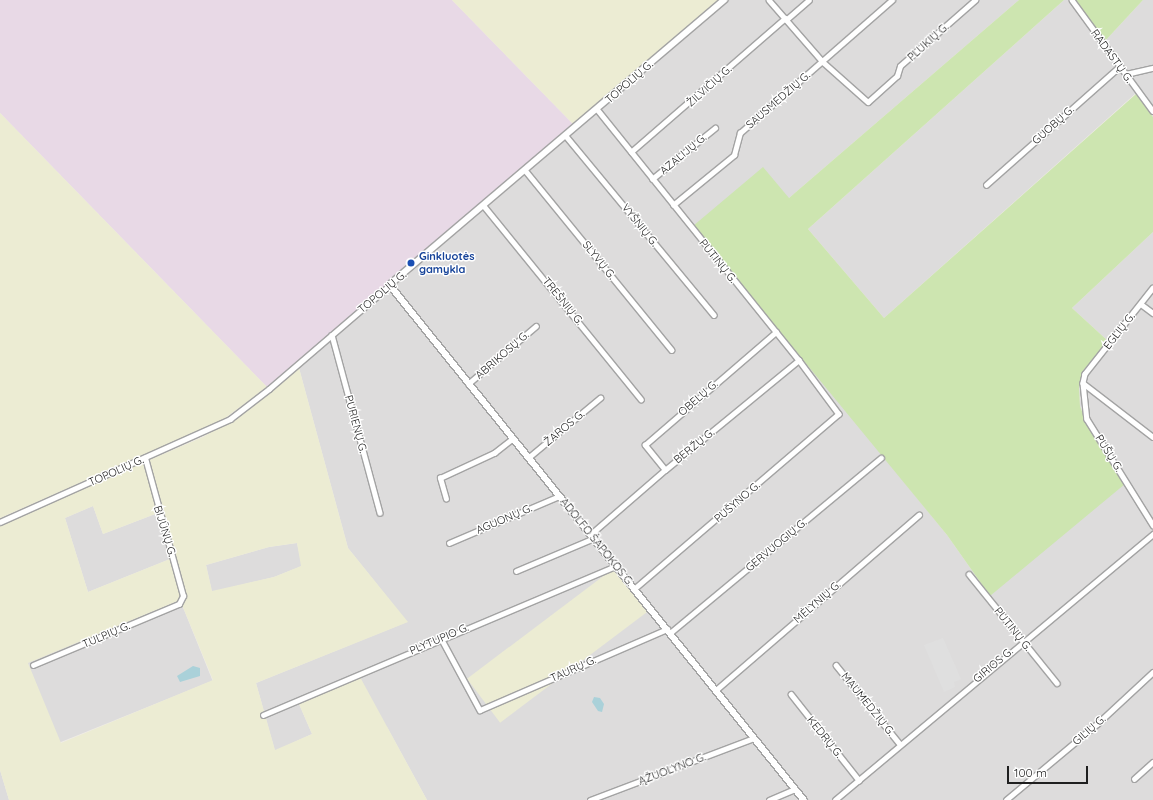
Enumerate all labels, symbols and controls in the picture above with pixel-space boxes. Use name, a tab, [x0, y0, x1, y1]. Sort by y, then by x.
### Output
street label: PLUKIŲ G.	[905, 20, 951, 64]
street label: RADASTŲ G.	[1088, 27, 1136, 85]
street label: TOPOLIŲ G.	[602, 58, 656, 106]
street label: ŽILVIČIŲ G.	[684, 62, 734, 110]
street label: SAUSMEDŽIŲ G.	[743, 69, 813, 131]
street label: GUOBŲ G.	[1029, 103, 1077, 147]
street label: AZALIJŲ G.	[657, 131, 709, 177]
street label: VYŠNIŲ G.	[619, 201, 661, 249]
street label: PUTINŲ G.	[696, 237, 740, 285]
street label: SLYVŲ G.	[580, 238, 618, 282]
place label: Ginkluotės gamykla	[419, 250, 474, 276]
marker: Ginkluotės gamykla	[406, 258, 416, 268]
street label: TOPOLIŲ G.	[355, 268, 409, 316]
street label: TREŠNIŲ G.	[540, 274, 586, 328]
street label: EGLIŲ G.	[1101, 310, 1137, 352]
street label: ABRIKOSŲ G.	[473, 328, 531, 382]
street label: OBELŲ G.	[676, 377, 720, 419]
street label: PURIENŲ G.	[342, 394, 370, 454]
street label: ŽAROS G.	[541, 407, 587, 449]
street label: BERŽŲ G.	[671, 426, 717, 466]
street label: PUŠŲ G.	[1093, 432, 1125, 474]
street label: TOPOLIŲ G.	[86, 453, 146, 489]
street label: PUŠYNO G.	[712, 479, 762, 525]
street label: ADOLFO ŠAPOKOS G.	[557, 495, 637, 589]
street label: AGUONŲ G.	[474, 501, 534, 537]
street label: BIJŪNŲ G.	[151, 504, 179, 558]
street label: GERVUOGIŲ G.	[743, 516, 809, 574]
street label: MĖLYNIŲ G.	[791, 578, 843, 626]
street label: PUTINŲ G.	[991, 605, 1035, 653]
street label: TULPIŲ G.	[80, 619, 132, 651]
street label: PLYTUPIO G.	[407, 621, 471, 657]
street label: GIRIOS G.	[970, 645, 1016, 685]
street label: TAURŲ G.	[548, 653, 598, 685]
street label: MAUMEDŽIŲ G.	[838, 670, 898, 738]
street label: GILIŲ G.	[1070, 712, 1108, 748]
street label: KEDRŲ G.	[804, 714, 846, 760]
street label: ĄŽUOLYNO G.	[637, 750, 707, 788]
scale bar	[1009, 758, 1090, 784]
text: 100 m	[1014, 765, 1047, 780]

